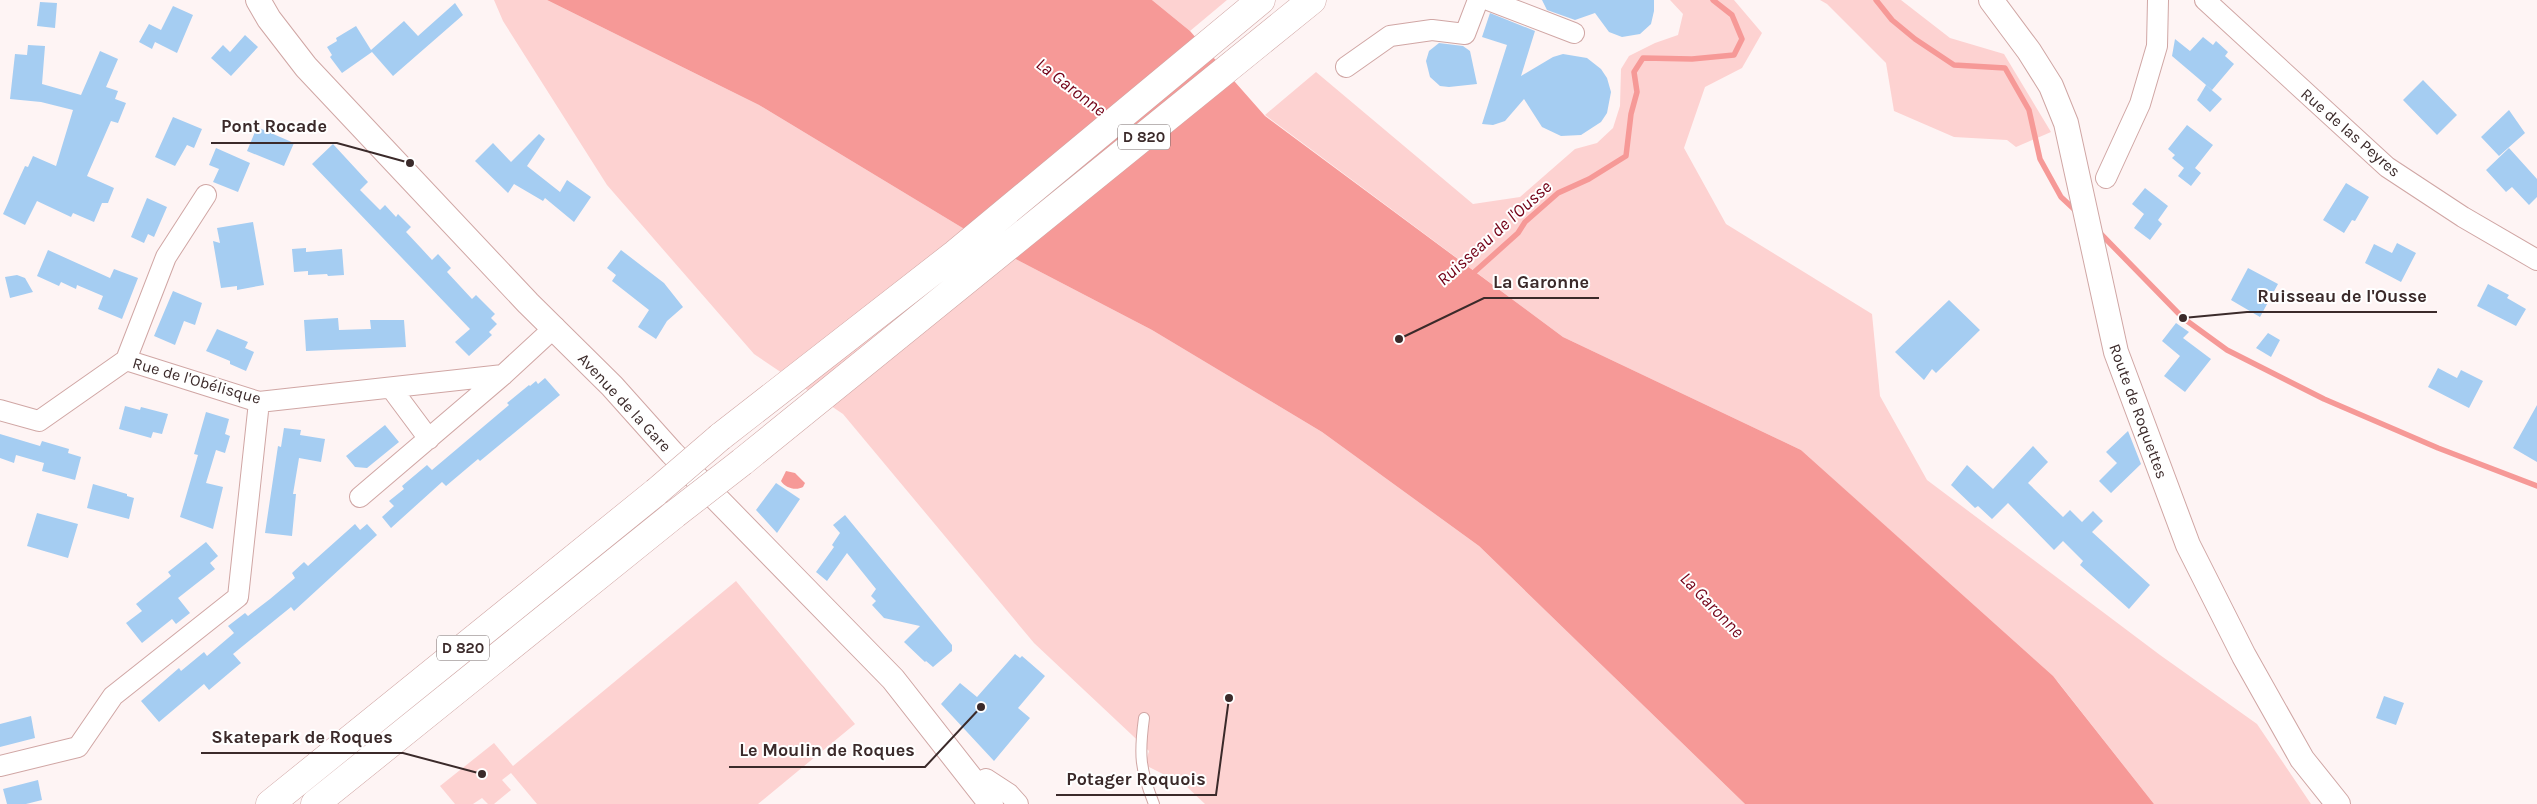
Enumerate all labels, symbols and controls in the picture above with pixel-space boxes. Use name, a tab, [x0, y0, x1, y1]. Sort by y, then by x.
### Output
water label: La Garonne	[1032, 53, 1110, 121]
street label: Rue de las Peyres	[2297, 84, 2404, 181]
callout: Pont Rocade	[211, 110, 337, 143]
text: Pont Rocade	[221, 115, 327, 137]
road number: D 820	[1118, 124, 1170, 150]
water label: Ruisseau de l'Ousse	[1432, 176, 1556, 290]
callout: La Garonne	[1484, 265, 1599, 298]
text: La Garonne	[1493, 271, 1589, 293]
callout: Ruisseau de l'Ousse	[2247, 279, 2437, 312]
text: Ruisseau de l'Ousse	[2257, 285, 2427, 307]
street label: Route de Roquettes	[2105, 341, 2172, 481]
street label: Avenue de la Gare	[574, 349, 675, 456]
street label: Rue de l'Obélisque	[131, 353, 263, 408]
water label: La Garonne	[1675, 568, 1749, 642]
road number: D 820	[437, 636, 489, 660]
callout: Skatepark de Roques	[201, 720, 403, 753]
text: Skatepark de Roques	[211, 726, 393, 748]
callout: Le Moulin de Roques	[729, 734, 925, 767]
text: Le Moulin de Roques	[739, 739, 915, 761]
callout: Potager Roquois	[1056, 762, 1216, 795]
text: Potager Roquois	[1066, 768, 1206, 790]

